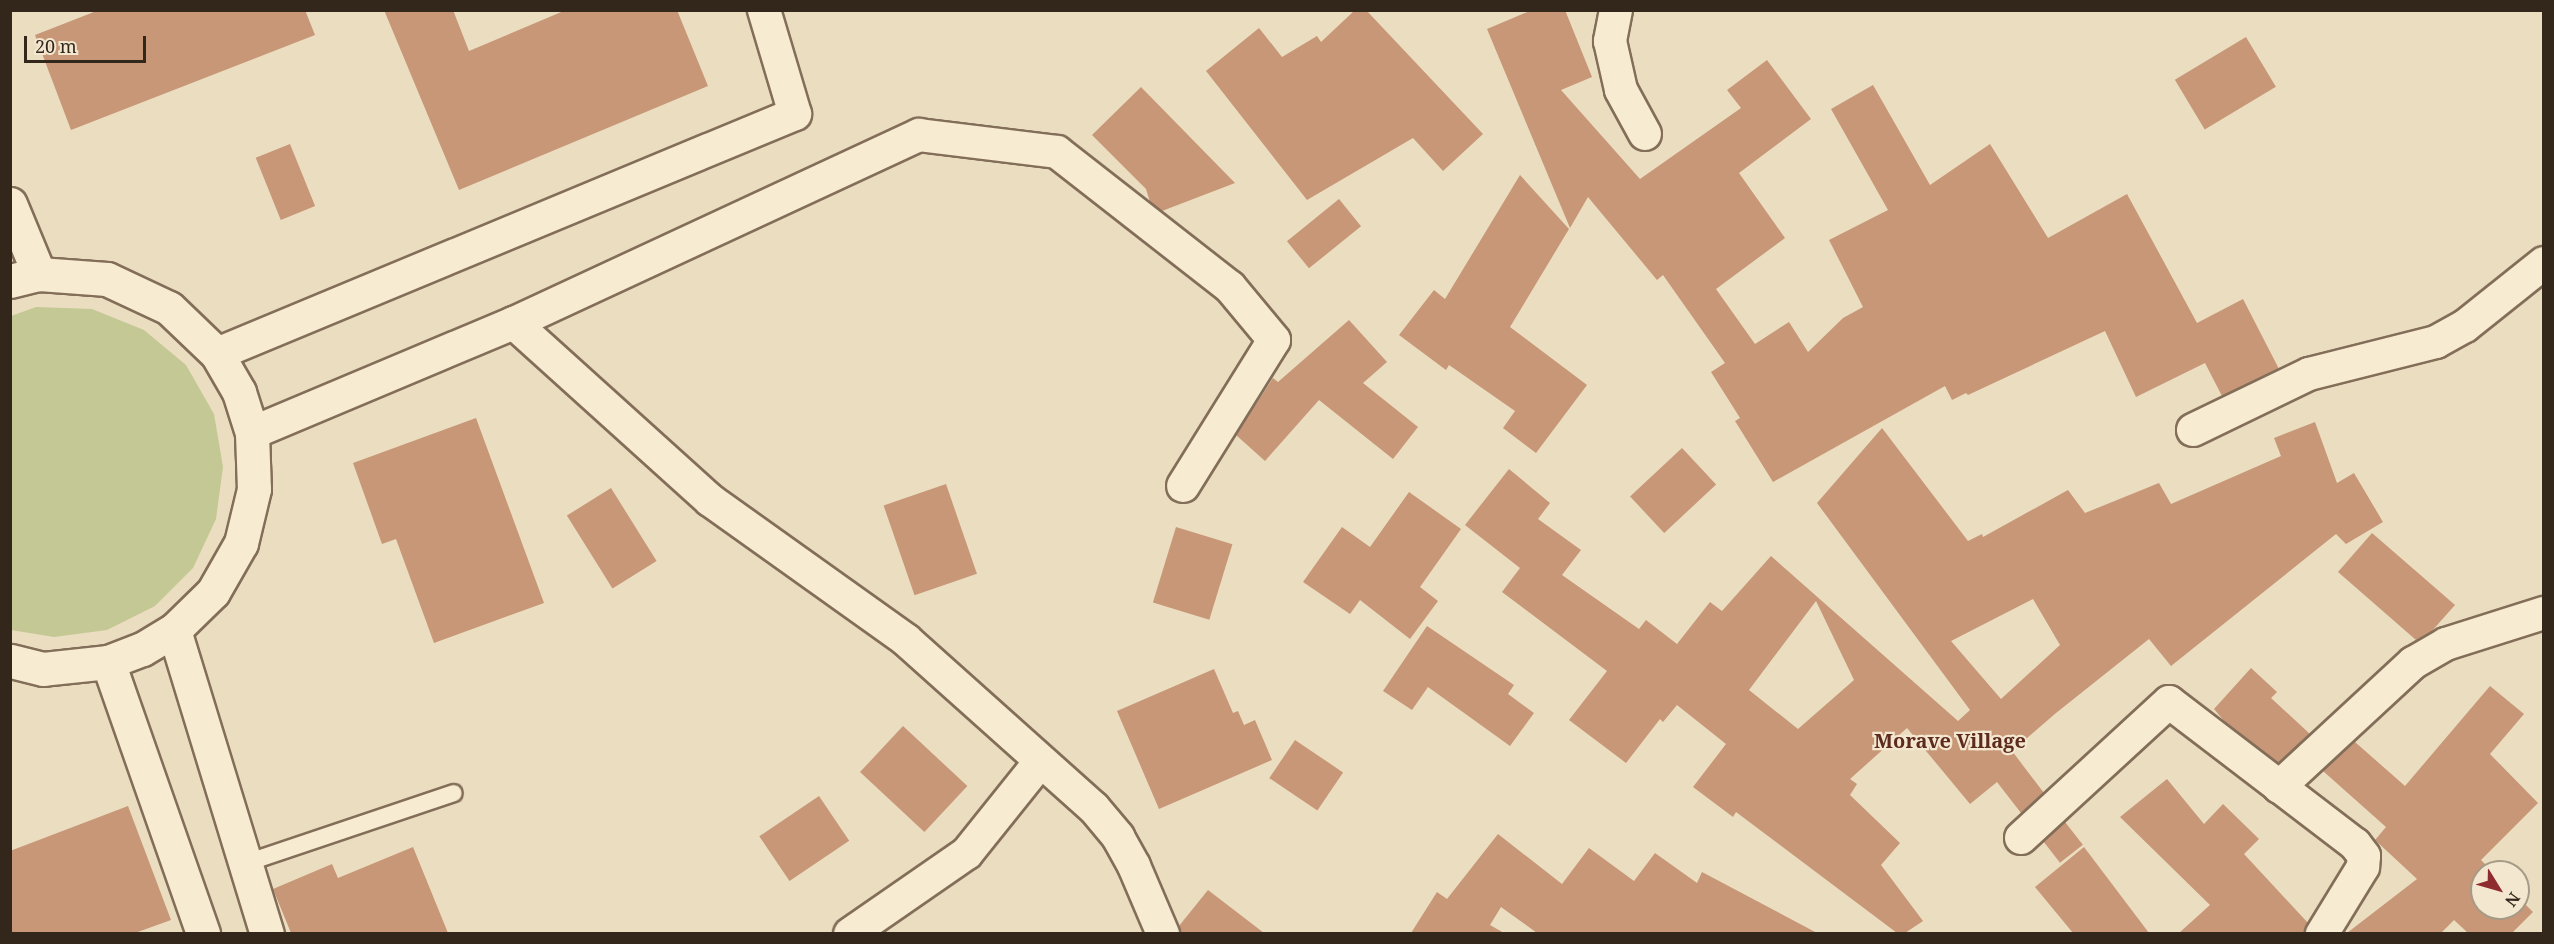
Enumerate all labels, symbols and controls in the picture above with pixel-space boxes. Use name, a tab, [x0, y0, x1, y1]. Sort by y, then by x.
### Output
scale bar	[27, 24, 148, 62]
text: 20 m	[35, 34, 77, 58]
district label: Morave Village	[1874, 728, 2026, 752]
north arrow	[2470, 860, 2530, 920]
text: N	[2500, 888, 2525, 911]

